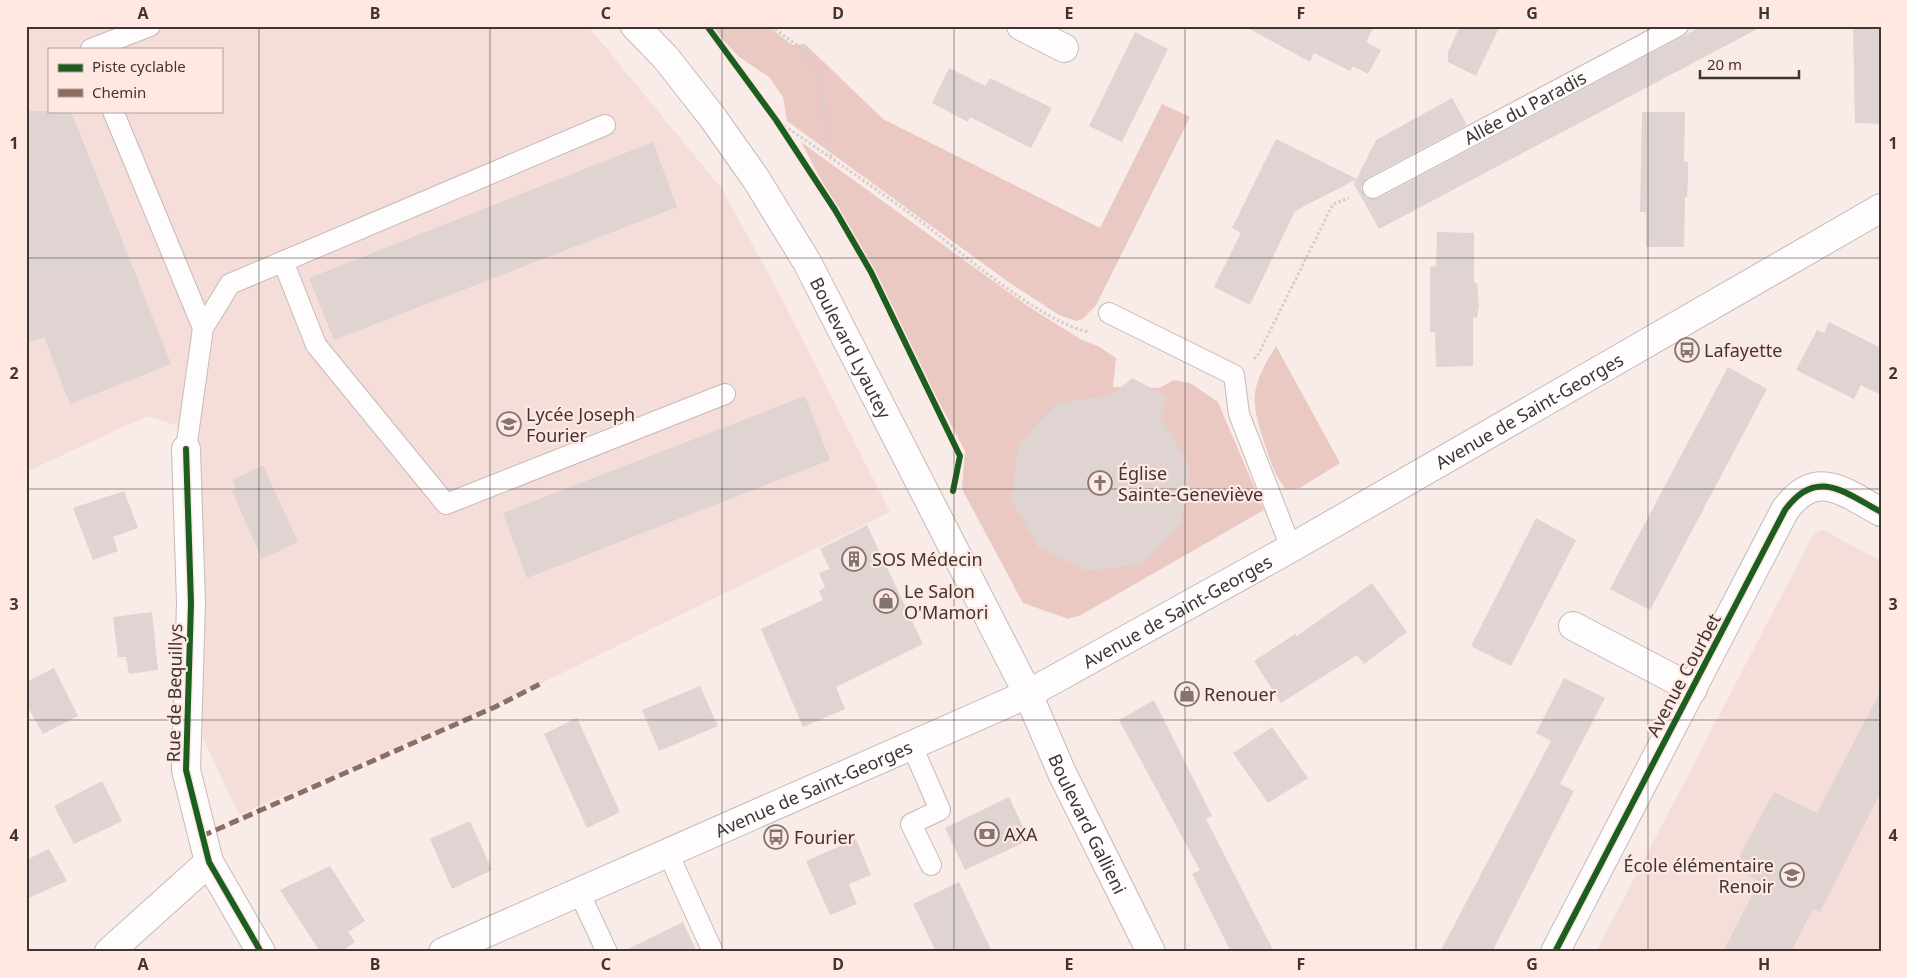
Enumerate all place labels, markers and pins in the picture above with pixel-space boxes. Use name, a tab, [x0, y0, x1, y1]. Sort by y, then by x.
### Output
bus stop icon: Lafayette	[1674, 337, 1700, 363]
place label: Lafayette	[1704, 338, 1782, 362]
place label: Lycée Joseph Fourier	[526, 402, 635, 447]
school or university icon: Lycée Joseph Fourier	[496, 411, 522, 437]
place label: Église Sainte-Geneviève	[1118, 461, 1263, 506]
church icon: Église Sainte-Geneviève	[1087, 470, 1113, 496]
building icon: SOS Médecin	[841, 546, 867, 572]
place label: SOS Médecin	[872, 547, 983, 571]
place label: Le Salon O'Mamori	[904, 579, 988, 624]
shop icon: Le Salon O'Mamori	[873, 588, 899, 614]
shop icon: Renouer	[1174, 681, 1200, 707]
place label: Renouer	[1204, 682, 1277, 706]
bank icon: AXA	[974, 821, 1000, 847]
place label: AXA	[1004, 822, 1038, 846]
bus stop icon: Fourier	[763, 824, 789, 850]
place label: Fourier	[794, 825, 856, 849]
place label: École élémentaire Renoir	[1623, 853, 1775, 898]
school or university icon: École élémentaire Renoir	[1779, 862, 1805, 888]

